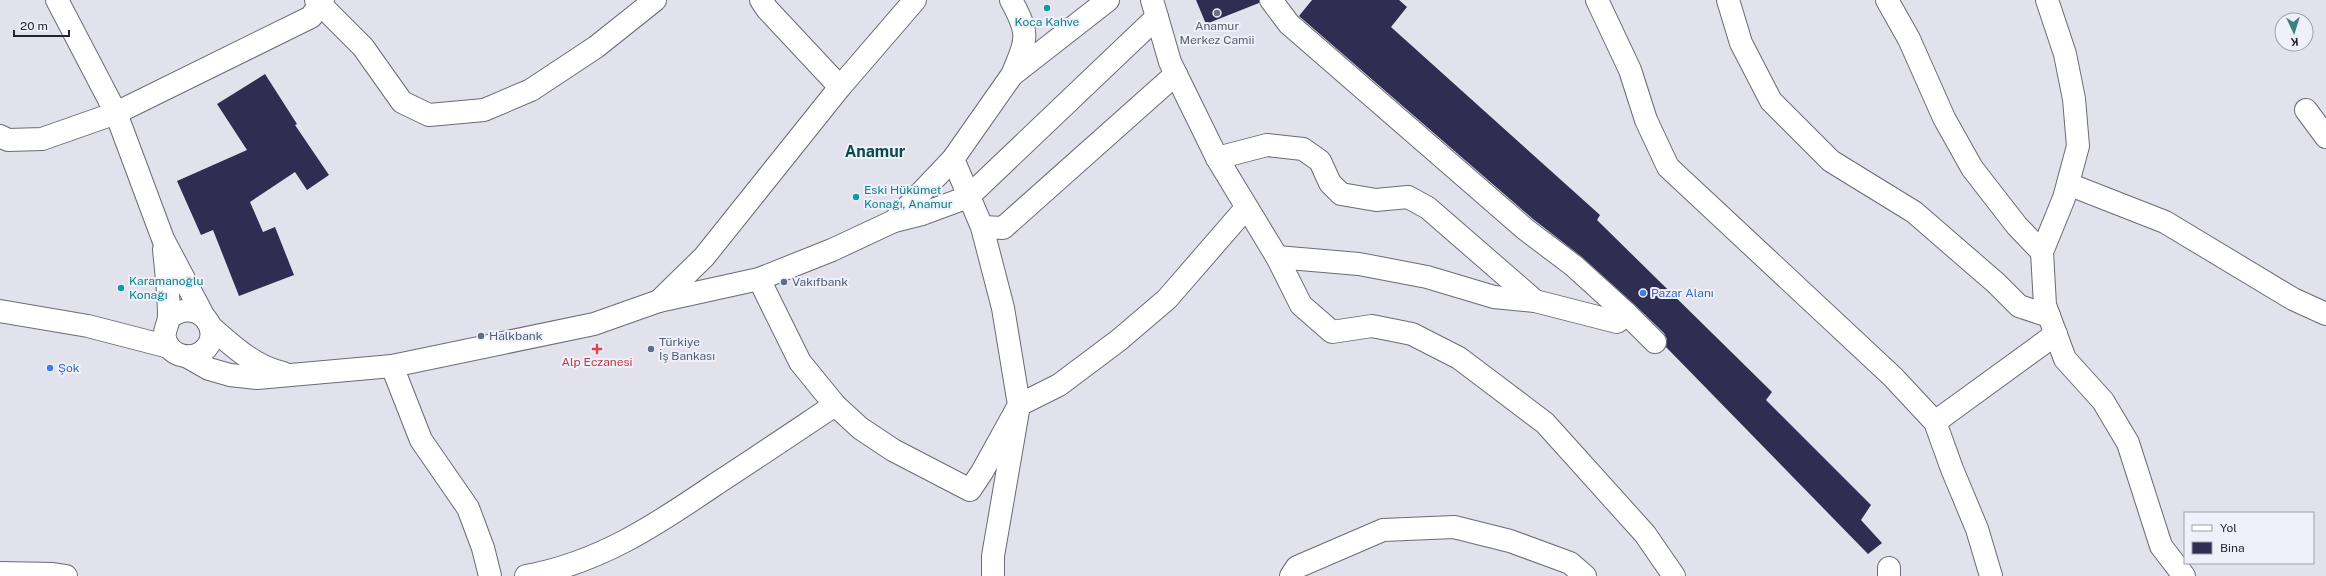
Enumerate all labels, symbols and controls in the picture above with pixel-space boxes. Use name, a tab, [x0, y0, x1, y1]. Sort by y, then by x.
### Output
marker: Koca Kahve	[1042, 3, 1052, 13]
marker: Anamur Merkez Camii	[1212, 8, 1222, 18]
scale bar	[14, 12, 69, 38]
north arrow	[2274, 12, 2314, 52]
place label: Koca Kahve	[1015, 15, 1080, 29]
text: 20 m	[20, 19, 48, 33]
place label: Anamur Merkez Camii	[1179, 19, 1255, 47]
text: K	[2290, 36, 2299, 48]
district label: Anamur	[845, 142, 906, 161]
place label: Eski Hükümet Konağı, Anamur	[864, 183, 953, 211]
marker: Eski Hükümet Konağı, Anamur	[851, 192, 861, 202]
place label: Karamanoğlu Konağı	[129, 274, 203, 302]
place label: Vakıfbank	[792, 275, 848, 289]
marker: Vakıfbank	[779, 277, 789, 287]
marker: Karamanoğlu Konağı	[116, 283, 126, 293]
place label: Pazar Alanı	[1651, 286, 1714, 300]
marker: Pazar Alanı	[1638, 288, 1648, 298]
place label: Halkbank	[489, 329, 543, 343]
marker: Halkbank	[476, 331, 486, 341]
place label: Türkiye İş Bankası	[659, 335, 715, 363]
marker: Alp Eczanesi	[592, 344, 602, 354]
marker: Türkiye İş Bankası	[646, 344, 656, 354]
place label: Alp Eczanesi	[561, 355, 633, 369]
place label: Şok	[58, 361, 80, 375]
marker: Şok	[45, 363, 55, 373]
legend	[2184, 512, 2314, 564]
text: Yol	[2220, 521, 2237, 535]
text: Bina	[2220, 541, 2245, 555]

